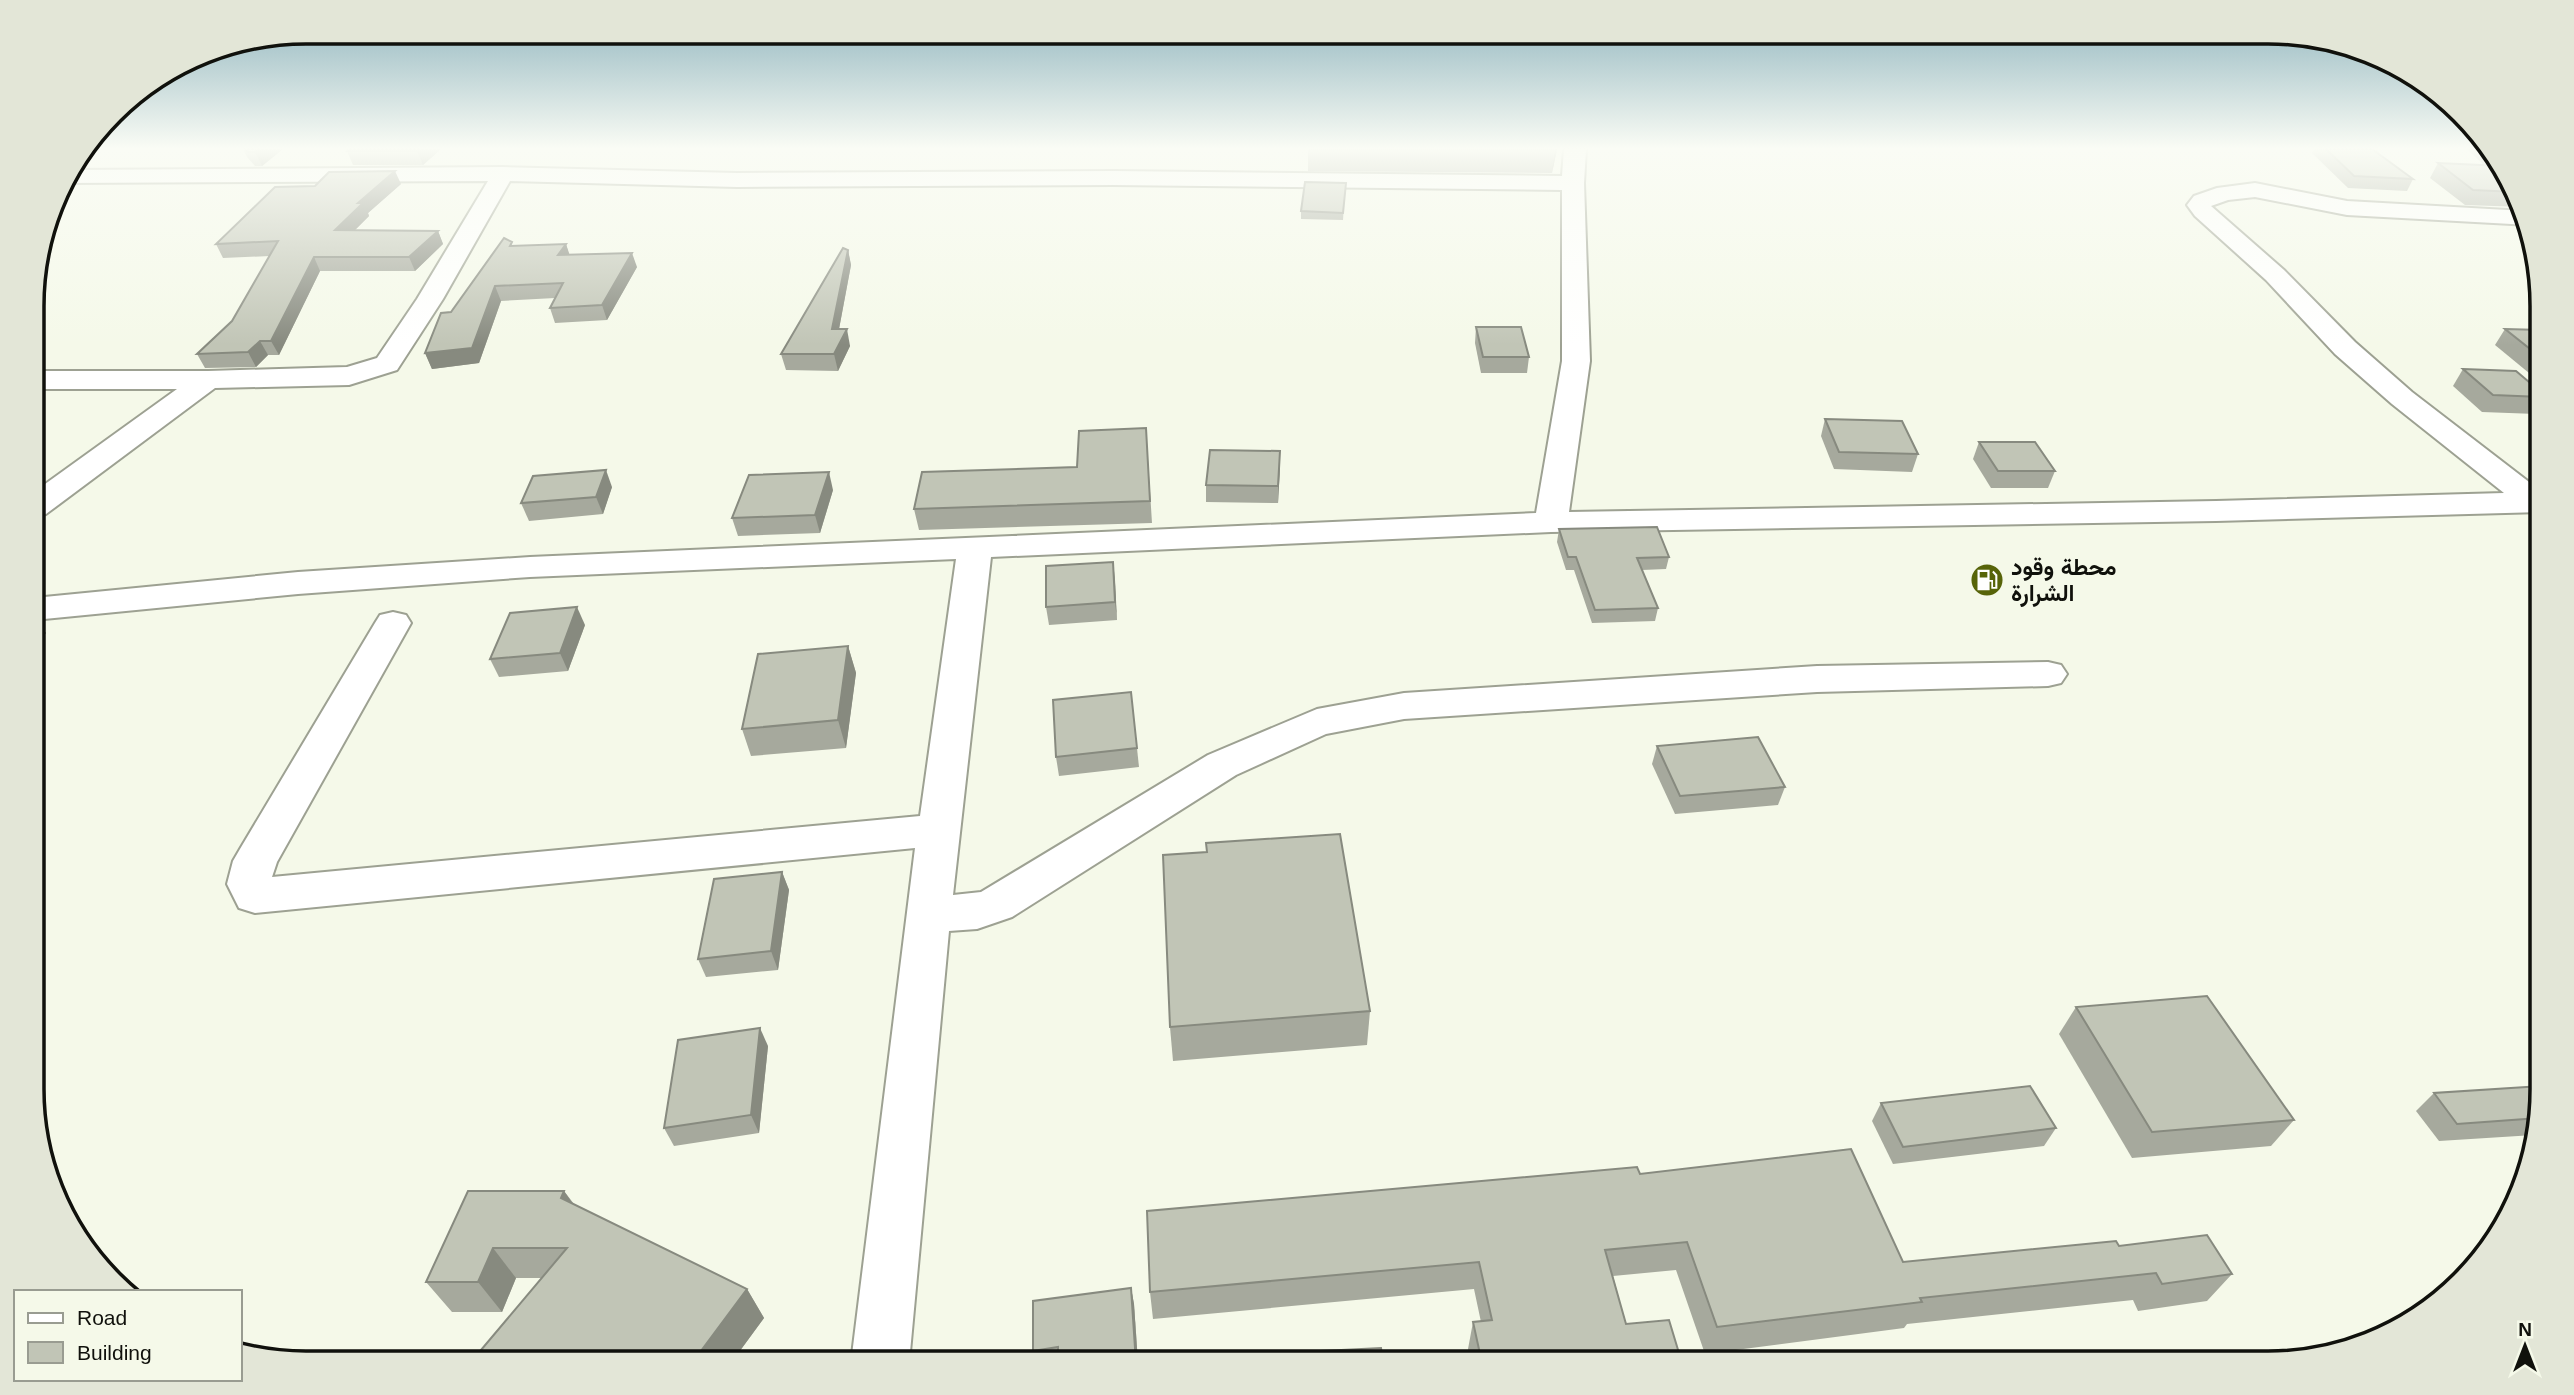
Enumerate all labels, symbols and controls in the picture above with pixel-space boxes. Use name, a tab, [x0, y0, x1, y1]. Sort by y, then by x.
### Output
place label: محطة وقود الشرارة	[2011, 554, 2117, 608]
fuel station icon: محطة وقود الشرارة	[1968, 561, 2006, 599]
legend	[14, 1290, 242, 1381]
text: Road	[77, 1306, 127, 1329]
north arrow	[2490, 1311, 2560, 1381]
text: N	[2518, 1319, 2532, 1340]
text: Building	[77, 1341, 152, 1364]

